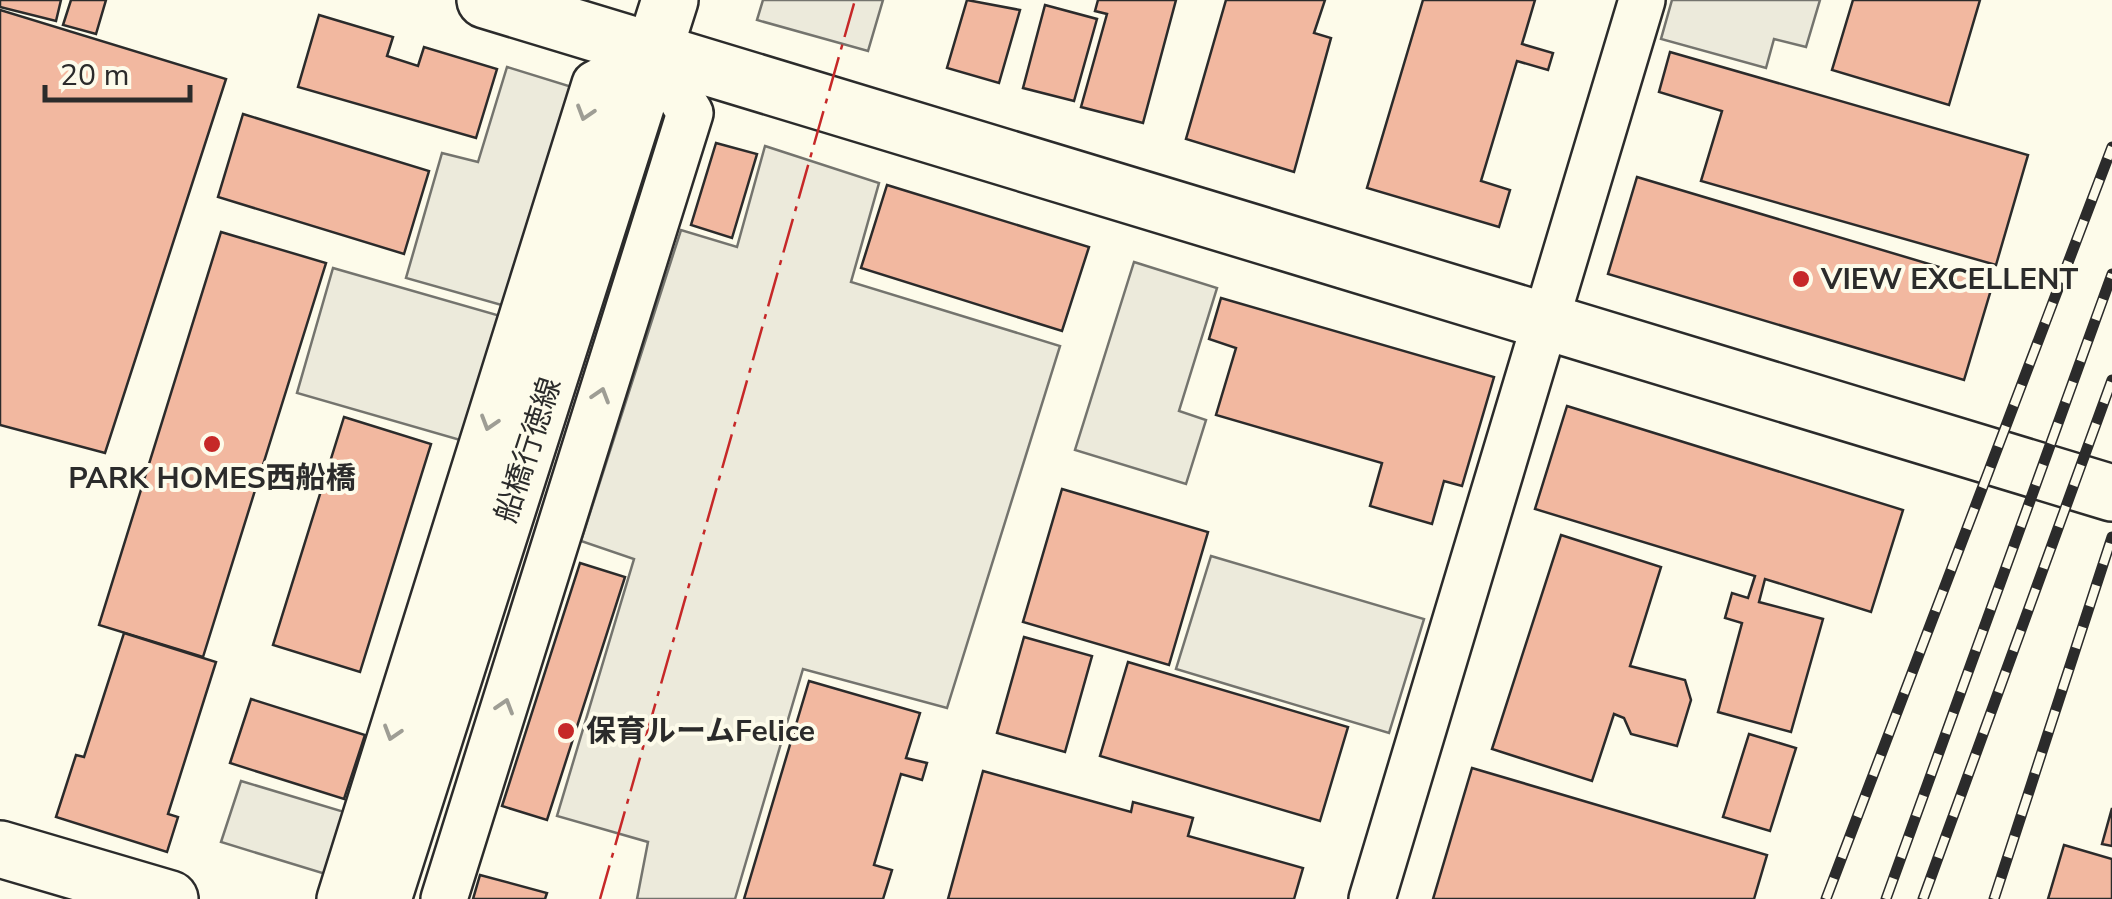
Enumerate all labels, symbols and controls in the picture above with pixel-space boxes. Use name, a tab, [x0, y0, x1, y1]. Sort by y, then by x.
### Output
scale bar	[45, 40, 190, 102]
text: 20 m	[60, 55, 129, 96]
one-way arrow	[577, 103, 597, 120]
place label: VIEW EXCELLENT	[1820, 259, 2079, 300]
marker: VIEW EXCELLENT	[1790, 268, 1812, 290]
street label: 船橋行徳線	[486, 372, 571, 528]
one-way arrow	[589, 388, 610, 405]
one-way arrow	[480, 413, 500, 430]
marker: PARK HOMES西船橋	[201, 433, 223, 455]
place label: PARK HOMES西船橋	[68, 458, 356, 499]
one-way arrow	[493, 698, 513, 715]
place label: 保育ルームFelice	[586, 711, 815, 752]
marker: 保育ルームFelice	[555, 720, 577, 742]
one-way arrow	[383, 724, 403, 741]

